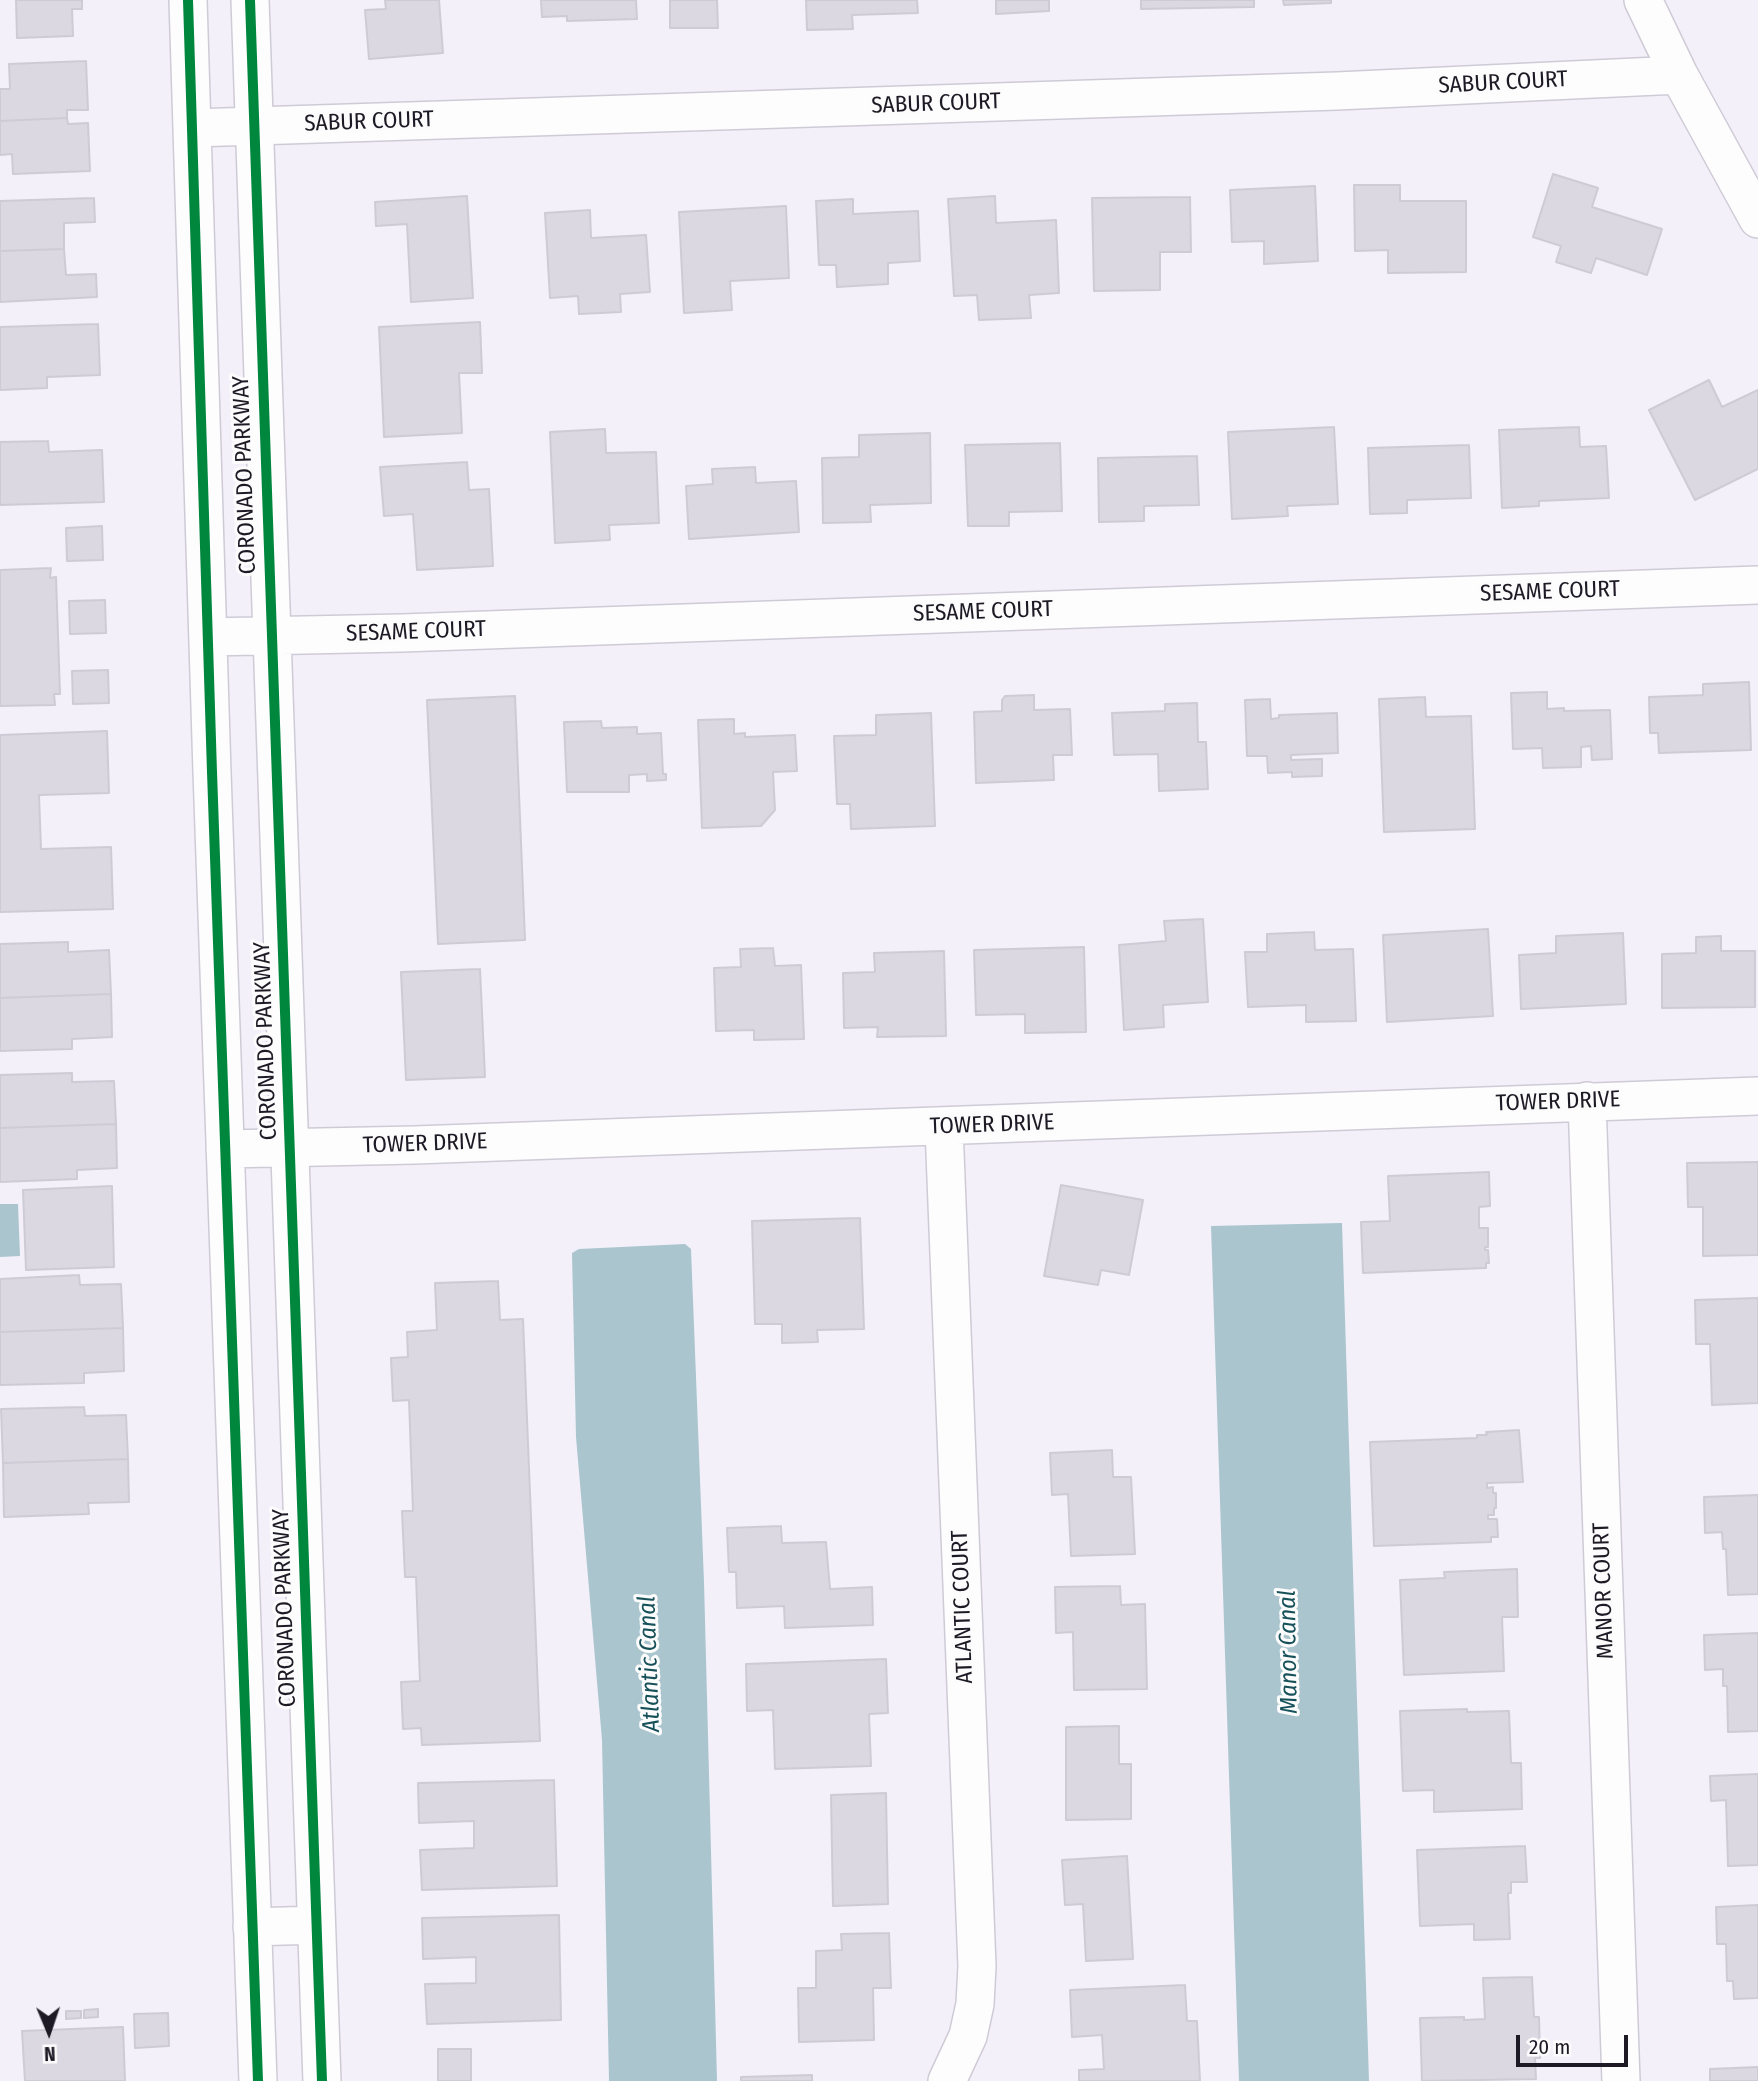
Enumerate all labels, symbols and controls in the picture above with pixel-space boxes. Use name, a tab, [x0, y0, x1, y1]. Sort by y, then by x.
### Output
street label: SABUR COURT	[1438, 66, 1568, 100]
street label: SABUR COURT	[871, 88, 1001, 120]
street label: SABUR COURT	[304, 106, 434, 138]
street label: CORONADO PARKWAY	[228, 375, 262, 575]
street label: SESAME COURT	[1480, 576, 1620, 608]
street label: SESAME COURT	[913, 596, 1053, 628]
street label: SESAME COURT	[346, 616, 486, 648]
street label: CORONADO PARKWAY	[249, 941, 283, 1141]
street label: TOWER DRIVE	[1495, 1086, 1621, 1118]
street label: TOWER DRIVE	[929, 1109, 1055, 1141]
street label: TOWER DRIVE	[362, 1128, 488, 1160]
street label: CORONADO PARKWAY	[268, 1508, 302, 1708]
street label: MANOR COURT	[1588, 1522, 1620, 1660]
street label: ATLANTIC COURT	[947, 1530, 979, 1684]
water label: Manor Canal	[1274, 1590, 1304, 1714]
water label: Atlantic Canal	[633, 1595, 667, 1733]
north arrow	[14, 1997, 84, 2067]
scale bar	[1520, 2022, 1632, 2066]
text: 20 m	[1529, 2034, 1570, 2060]
text: N	[44, 2042, 56, 2065]

